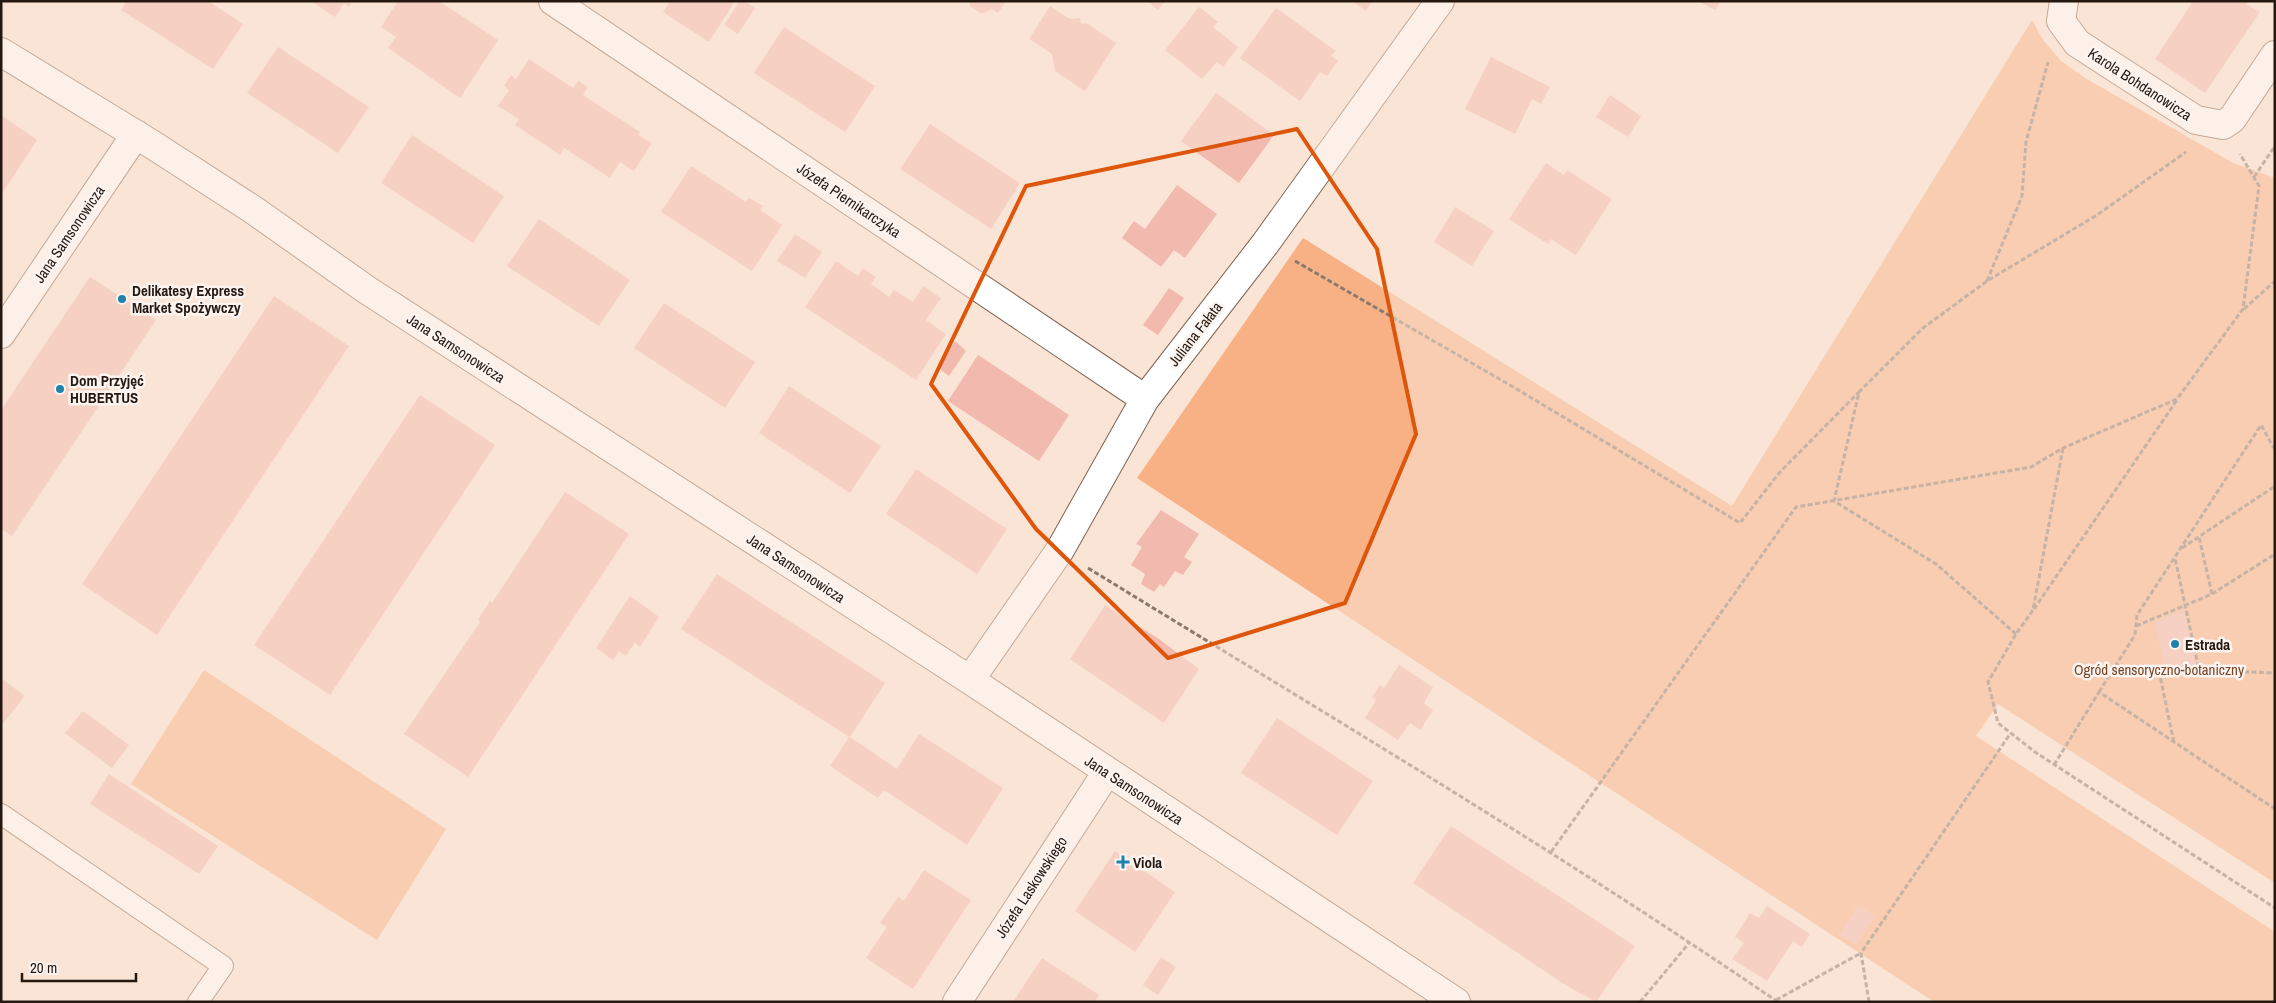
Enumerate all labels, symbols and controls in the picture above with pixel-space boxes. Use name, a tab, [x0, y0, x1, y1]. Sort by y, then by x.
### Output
street label: Karola Bohdanowicza	[2084, 43, 2196, 125]
street label: Józefa Piernikarczyka	[793, 157, 905, 243]
street label: Jana Samsonowicza	[29, 181, 110, 287]
place label: Delikatesy Express Market Spożywczy	[132, 280, 244, 318]
marker: Delikatesy Express Market Spożywczy	[116, 293, 128, 305]
street label: Juliana Fałata	[1163, 297, 1227, 371]
street label: Jana Samsonowicza	[403, 308, 509, 388]
place label: Dom Przyjęć HUBERTUS	[70, 370, 144, 408]
marker: Dom Przyjęć HUBERTUS	[54, 383, 66, 395]
street label: Jana Samsonowicza	[743, 528, 849, 608]
place label: Estrada	[2185, 634, 2230, 655]
marker: Estrada	[2169, 638, 2181, 650]
park label: Ogród sensoryczno-botaniczny	[2074, 659, 2245, 680]
street label: Jana Samsonowicza	[1081, 750, 1187, 830]
street label: Józefa Laskowskiego	[990, 832, 1072, 942]
place label: Viola	[1133, 852, 1162, 873]
marker: Viola	[1117, 856, 1129, 868]
scale bar	[22, 950, 136, 982]
text: 20 m	[30, 957, 57, 978]

